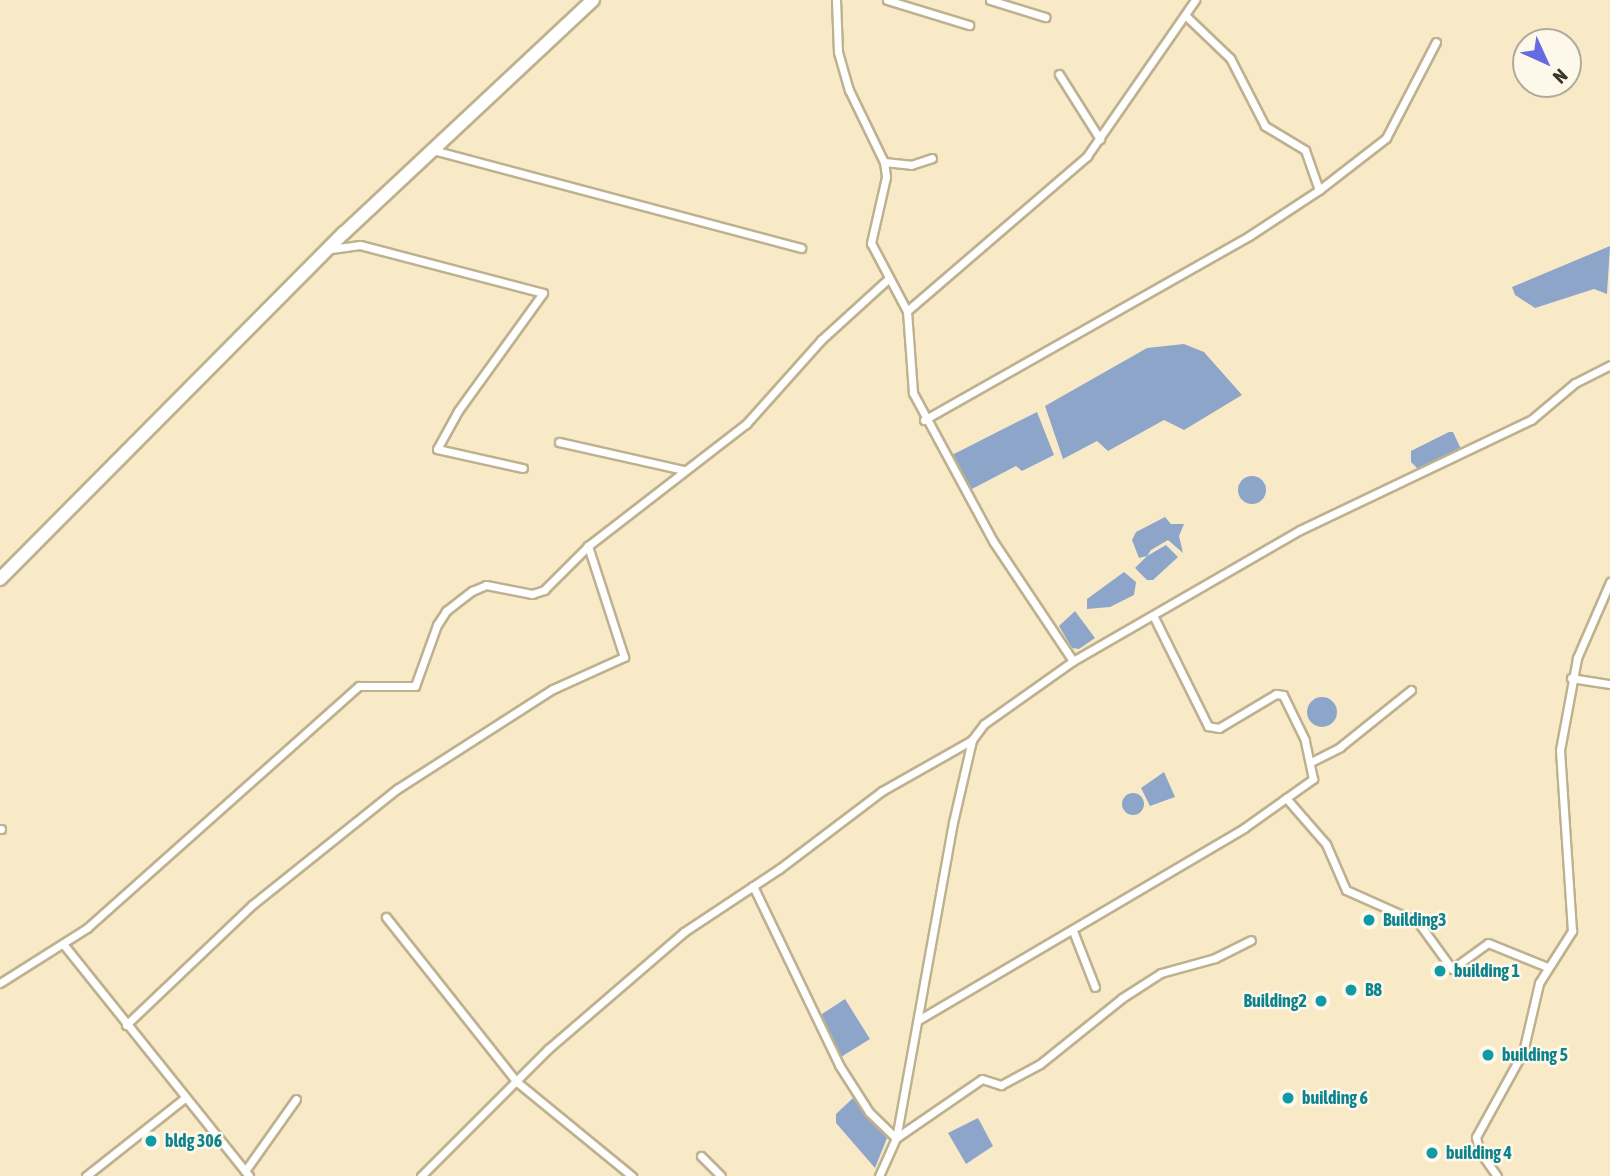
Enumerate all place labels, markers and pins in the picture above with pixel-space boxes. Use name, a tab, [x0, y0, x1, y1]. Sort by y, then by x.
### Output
place label: Building3	[1383, 909, 1447, 931]
marker: Building3	[1361, 912, 1377, 928]
place label: building 1	[1454, 960, 1520, 982]
marker: building 1	[1432, 963, 1448, 979]
place label: B8	[1365, 979, 1382, 1001]
marker: B8	[1343, 982, 1359, 998]
place label: Building2	[1243, 990, 1307, 1012]
marker: Building2	[1313, 993, 1329, 1009]
place label: building 5	[1502, 1044, 1568, 1066]
marker: building 5	[1480, 1047, 1496, 1063]
place label: building 6	[1302, 1087, 1368, 1109]
marker: building 6	[1280, 1090, 1296, 1106]
place label: bldg 306	[165, 1130, 222, 1152]
marker: bldg 306	[143, 1133, 159, 1149]
place label: building 4	[1446, 1142, 1512, 1164]
marker: building 4	[1424, 1145, 1440, 1161]

